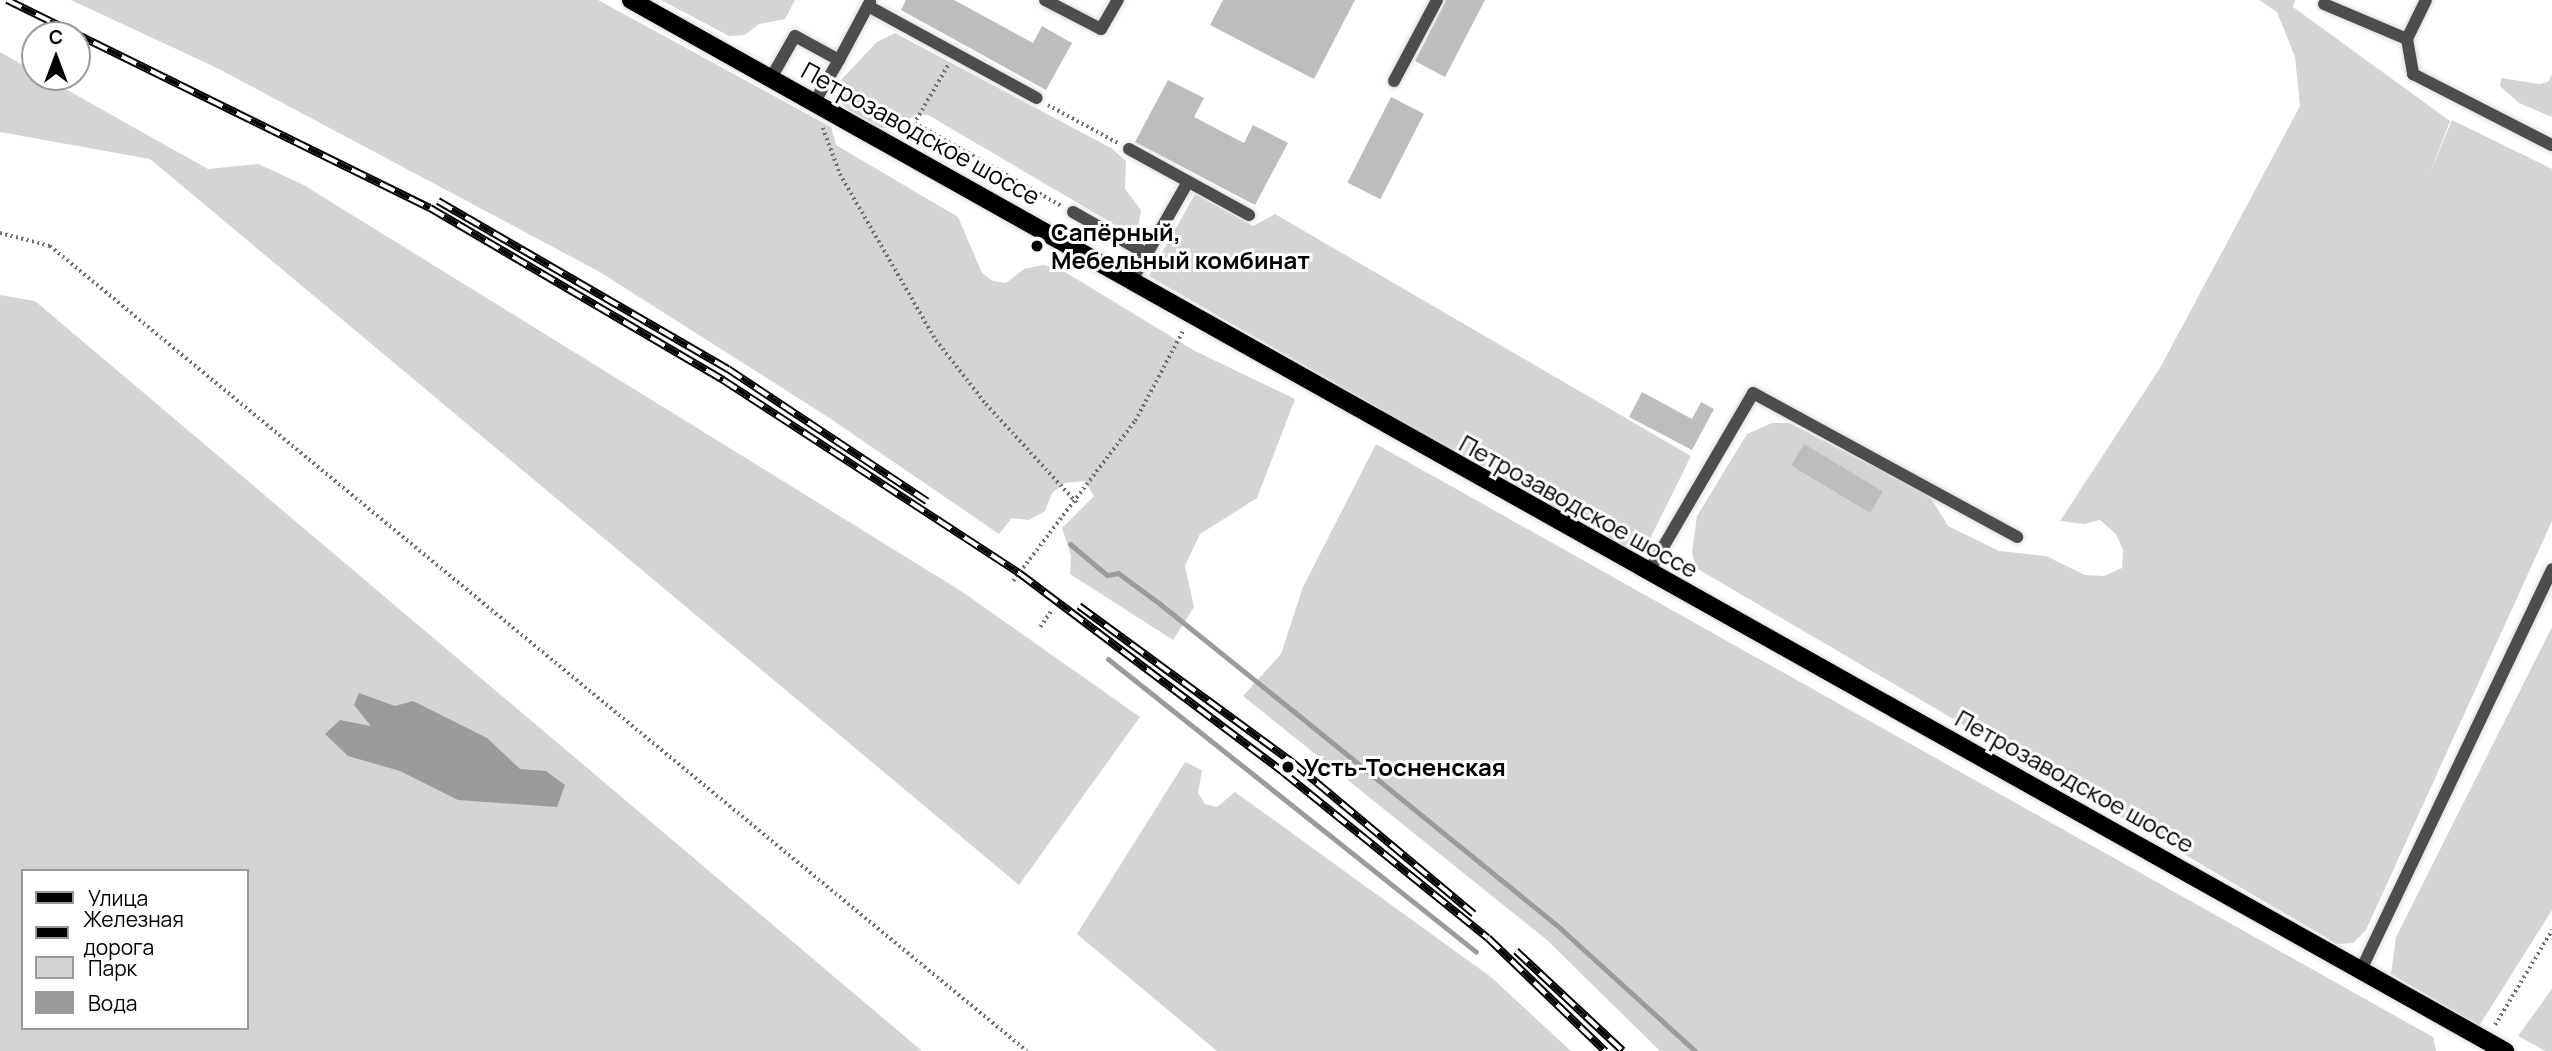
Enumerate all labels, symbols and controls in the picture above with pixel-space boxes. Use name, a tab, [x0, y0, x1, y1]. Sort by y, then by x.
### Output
north arrow	[21, 21, 91, 91]
text: С	[49, 24, 63, 50]
street label: Петрозаводское шоссе	[797, 55, 1045, 211]
place label: Сапёрный, Мебельный комбинат	[1051, 218, 1310, 274]
marker: Сапёрный, Мебельный комбинат	[1029, 238, 1045, 254]
street label: Петрозаводское шоссе	[1455, 428, 1703, 584]
street label: Петрозаводское шоссе	[1951, 703, 2199, 859]
place label: Усть-Тосненская	[1304, 753, 1506, 781]
marker: Усть-Тосненская	[1278, 757, 1298, 777]
legend	[21, 869, 248, 1030]
text: Улица	[88, 884, 148, 912]
text: Железная дорога	[83, 905, 184, 961]
text: Парк	[88, 954, 137, 982]
text: Вода	[88, 989, 138, 1017]

